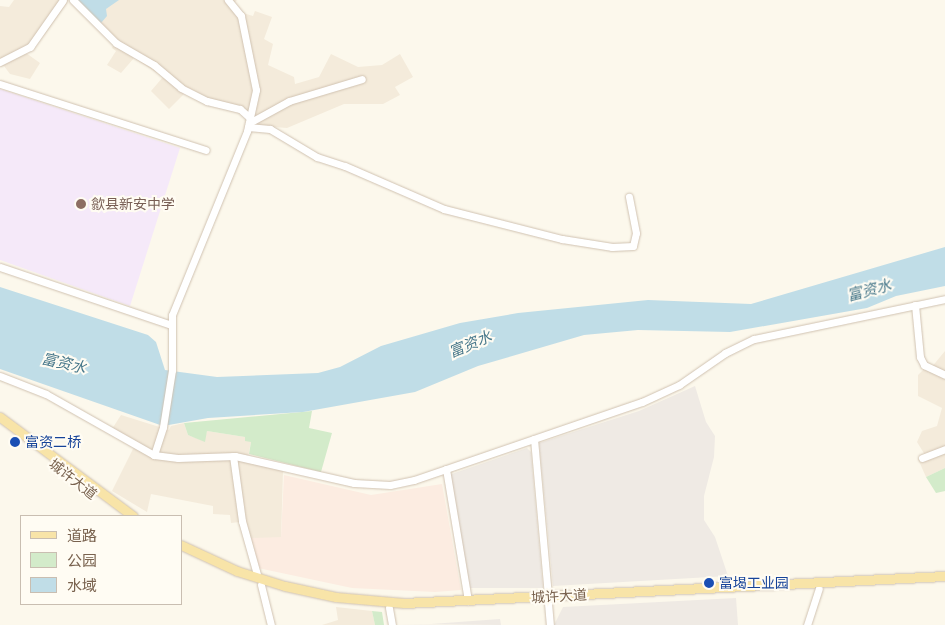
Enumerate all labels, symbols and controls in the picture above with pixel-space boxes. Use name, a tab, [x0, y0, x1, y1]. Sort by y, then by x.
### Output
place label: 歙县新安中学	[91, 196, 175, 212]
marker: 歙县新安中学	[75, 198, 87, 210]
water label: 富资水	[845, 275, 893, 305]
water label: 富资水	[446, 327, 494, 361]
water label: 富资水	[40, 349, 88, 377]
place label: 富资二桥	[25, 434, 81, 450]
marker: 富资二桥	[9, 436, 21, 448]
street label: 城许大道	[46, 455, 100, 503]
legend	[20, 515, 182, 605]
text: 道路	[67, 527, 97, 544]
text: 公园	[67, 552, 97, 569]
place label: 富堨工业园	[719, 575, 789, 591]
text: 水域	[67, 577, 97, 594]
marker: 富堨工业园	[703, 577, 715, 589]
street label: 城许大道	[531, 586, 587, 606]

